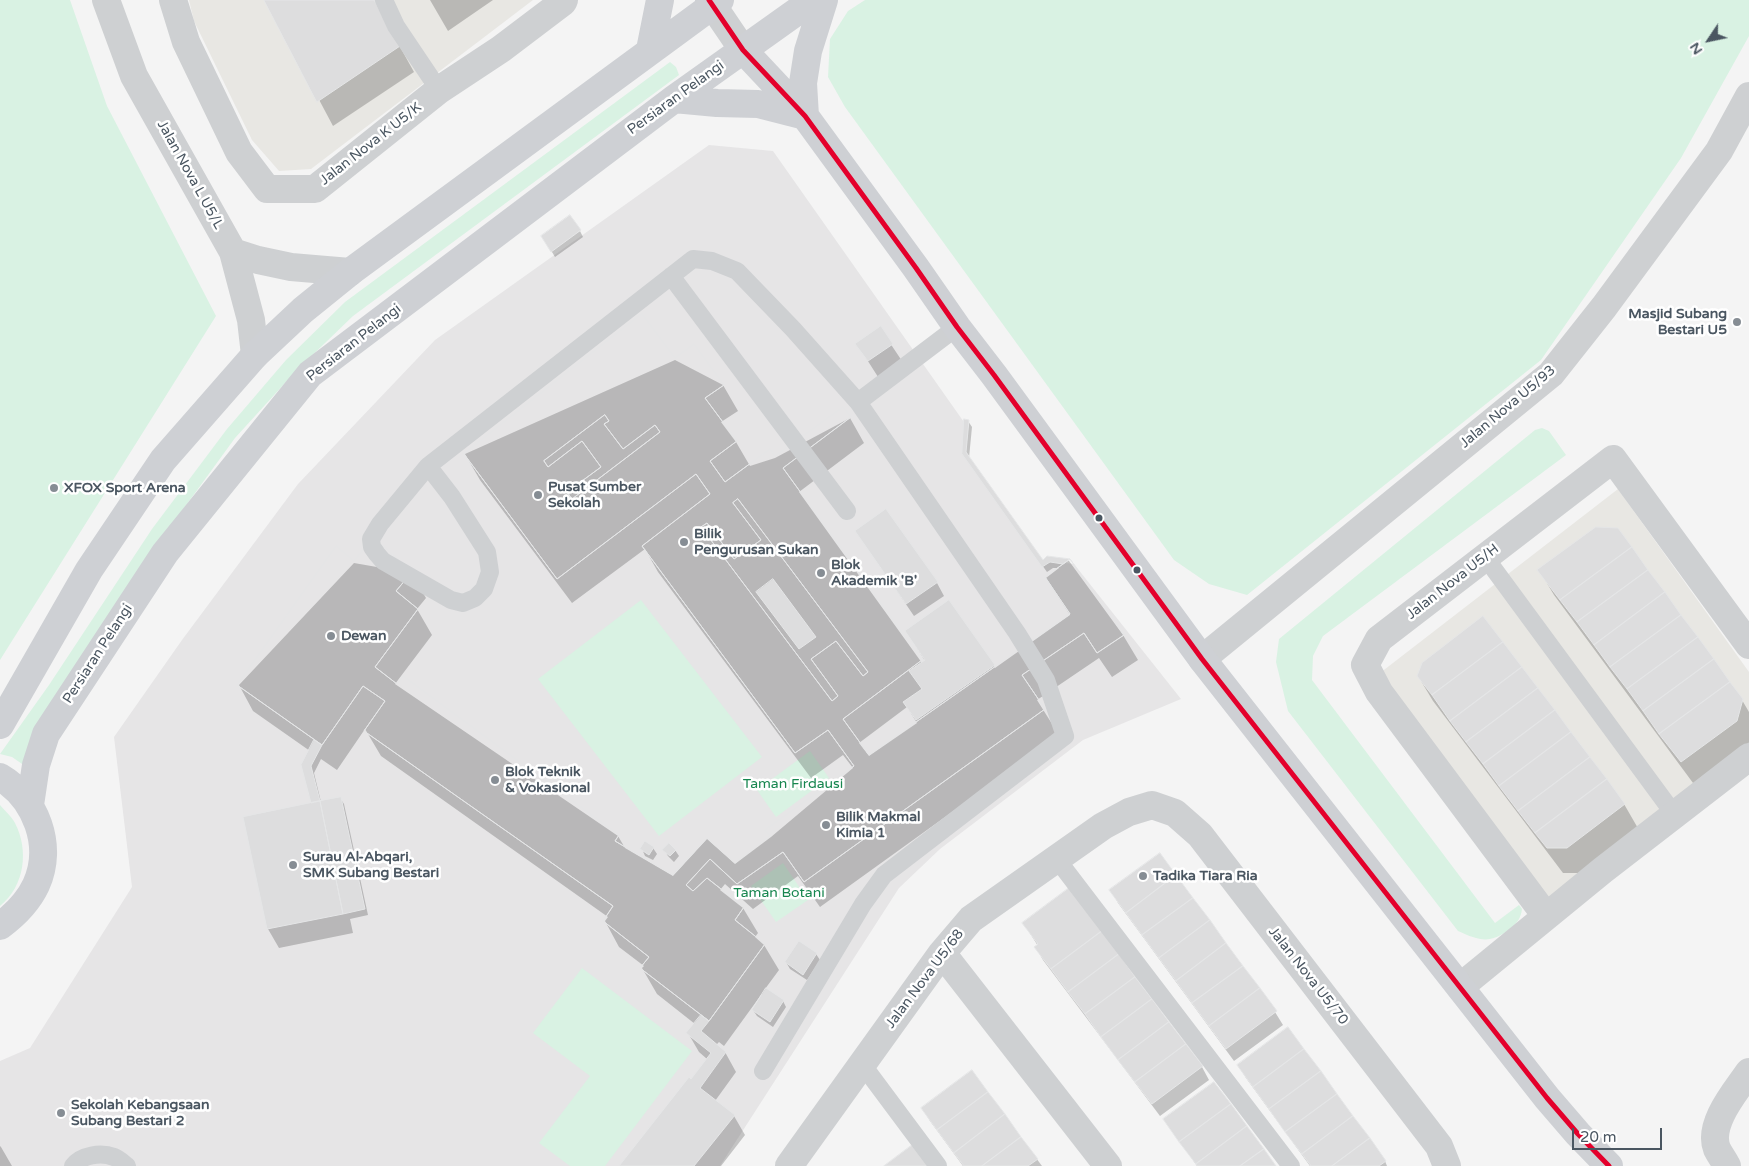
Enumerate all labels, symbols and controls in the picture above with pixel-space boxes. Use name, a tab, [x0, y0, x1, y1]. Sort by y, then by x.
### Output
north arrow	[1684, 15, 1734, 65]
text: N	[1686, 39, 1706, 58]
street label: Persiaran Pelangi	[624, 57, 728, 139]
street label: Jalan Nova K U5/K	[317, 99, 425, 189]
street label: Jalan Nova L U5/L	[153, 118, 227, 232]
street label: Persiaran Pelangi	[303, 301, 405, 385]
place label: Masjid Subang Bestari U5	[1628, 306, 1727, 338]
marker: Masjid Subang Bestari U5	[1731, 316, 1743, 328]
street label: Jalan Nova U5/93	[1457, 362, 1559, 452]
place label: Pusat Sumber Sekolah	[548, 479, 641, 512]
place label: XFOX Sport Arena	[64, 480, 186, 496]
marker: XFOX Sport Arena	[48, 482, 60, 494]
marker: Pusat Sumber Sekolah	[532, 489, 544, 501]
unlabelled marker	[1094, 513, 1104, 523]
place label: Bilik Pengurusan Sukan	[694, 526, 819, 558]
marker: Bilik Pengurusan Sukan	[678, 536, 690, 548]
street label: Jalan Nova U5/H	[1404, 541, 1502, 623]
place label: Blok Akademik 'B'	[831, 557, 917, 590]
unlabelled marker	[1132, 565, 1142, 575]
marker: Blok Akademik 'B'	[815, 567, 827, 579]
street label: Persiaran Pelangi	[60, 601, 136, 707]
place label: Dewan	[341, 628, 386, 644]
marker: Dewan	[325, 630, 337, 642]
place label: Blok Teknik & Vokasional	[505, 764, 590, 796]
marker: Blok Teknik & Vokasional	[489, 774, 501, 786]
park label: Taman Firdausi	[743, 776, 843, 792]
place label: Bilik Makmal Kimia 1	[836, 809, 921, 842]
marker: Bilik Makmal Kimia 1	[820, 819, 832, 831]
place label: Surau Al-Abqari, SMK Subang Bestari	[303, 849, 439, 882]
marker: Surau Al-Abqari, SMK Subang Bestari	[287, 859, 299, 871]
place label: Tadika Tiara Ria	[1153, 868, 1258, 884]
marker: Tadika Tiara Ria	[1137, 870, 1149, 882]
park label: Taman Botani	[733, 885, 825, 901]
street label: Jalan Nova U5/70	[1265, 924, 1351, 1028]
street label: Jalan Nova U5/68	[882, 926, 968, 1032]
place label: Sekolah Kebangsaan Subang Bestari 2	[71, 1097, 209, 1130]
marker: Sekolah Kebangsaan Subang Bestari 2	[55, 1107, 67, 1119]
scale bar	[1574, 1118, 1664, 1150]
text: 20 m	[1580, 1128, 1617, 1146]

